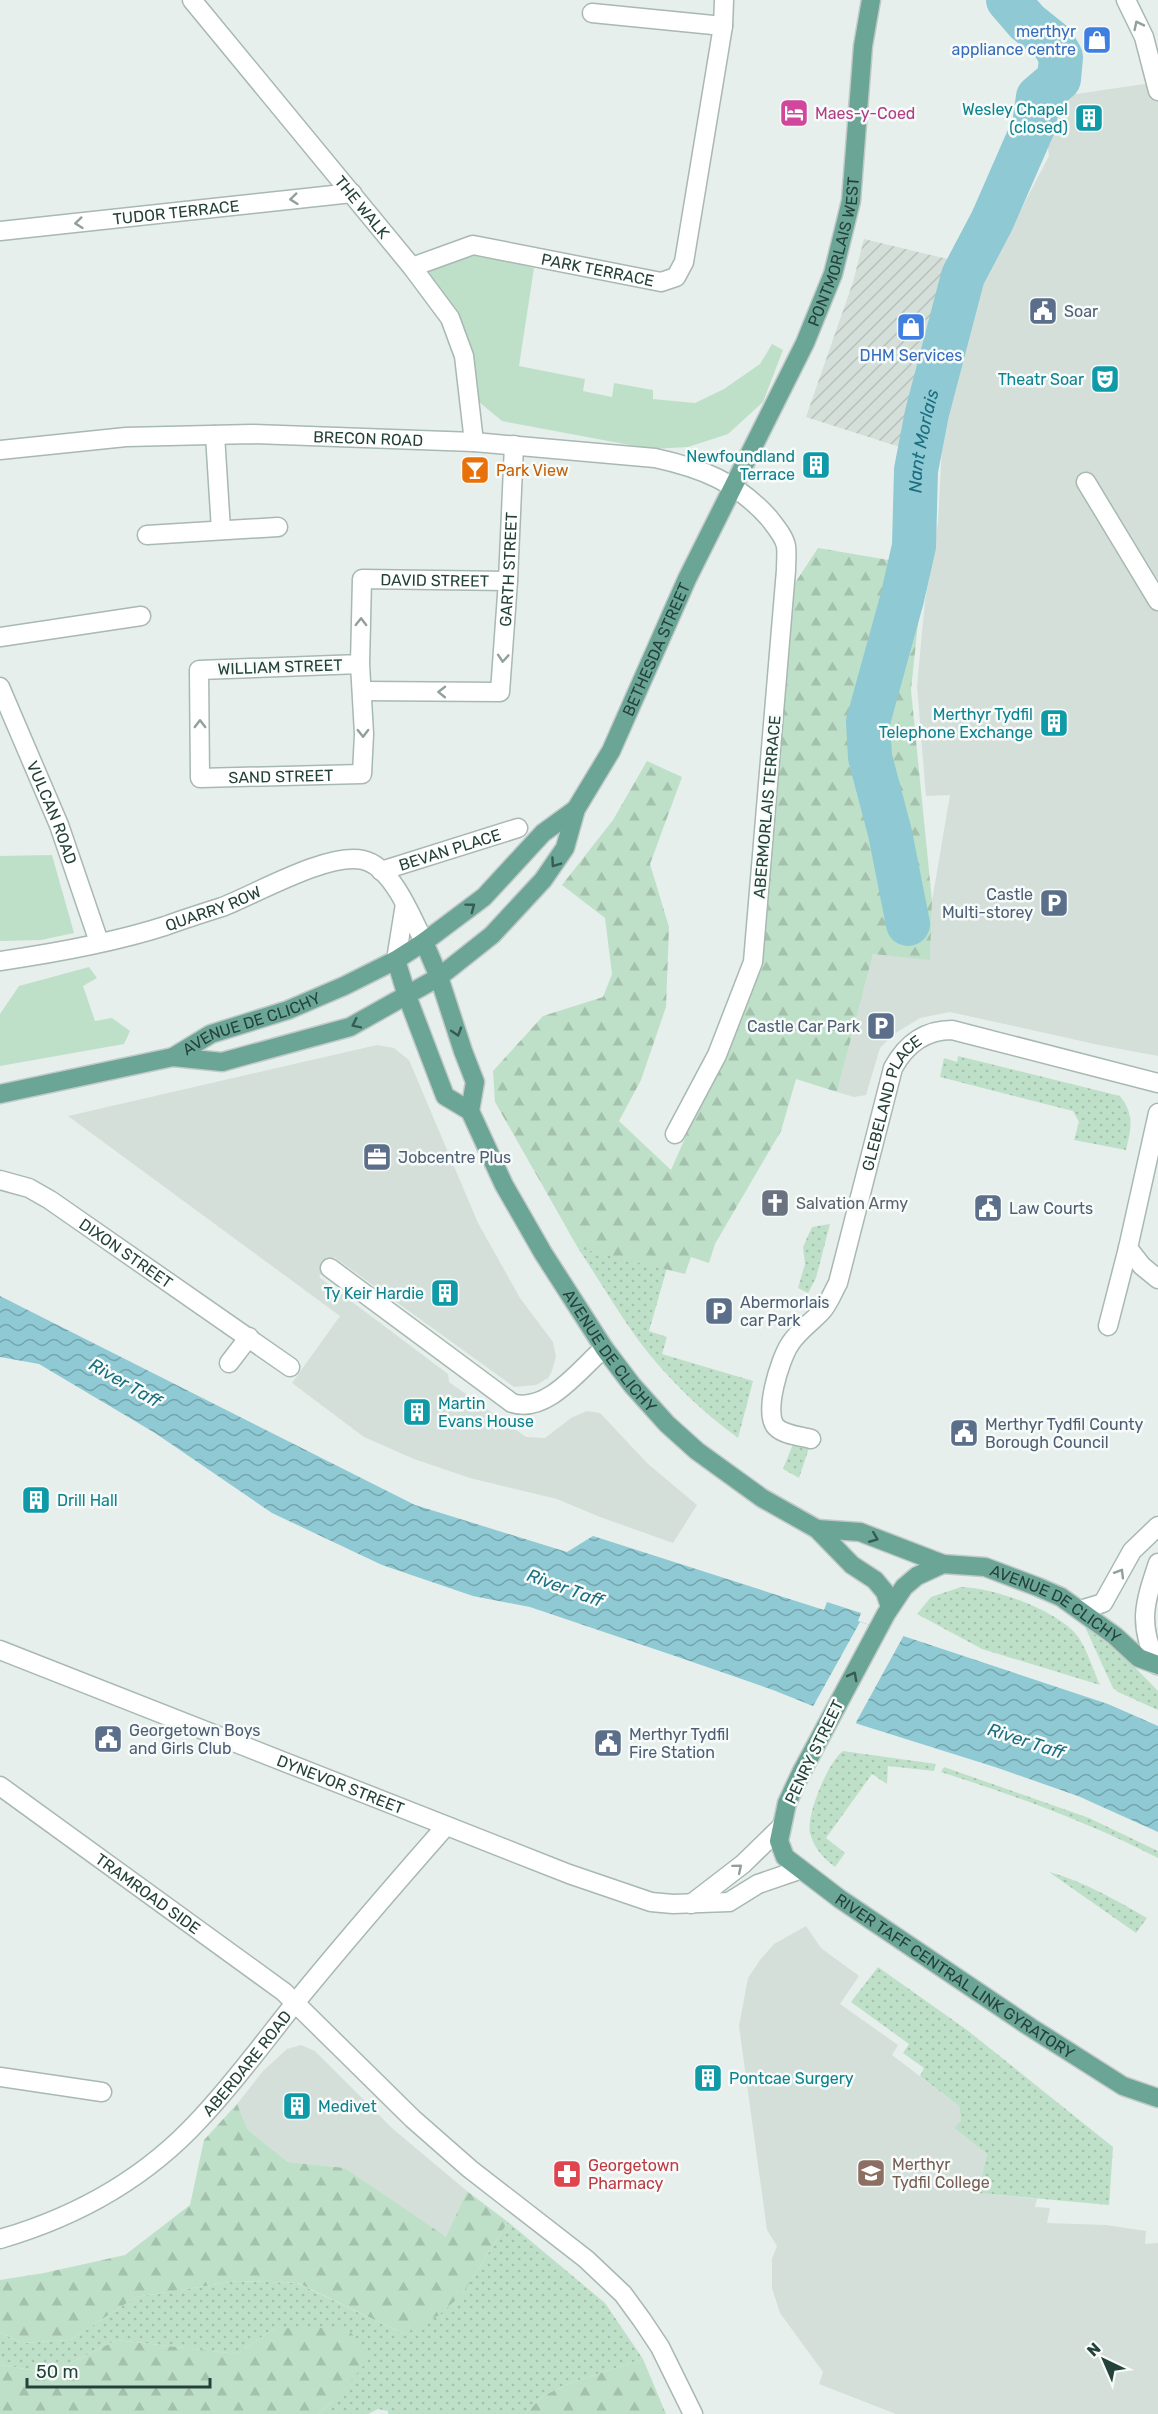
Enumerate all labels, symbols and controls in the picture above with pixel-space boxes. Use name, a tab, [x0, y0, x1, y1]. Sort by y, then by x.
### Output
one-way arrow	[1134, 20, 1146, 31]
place label: merthyr appliance centre	[952, 22, 1076, 59]
shop icon: merthyr appliance centre	[1081, 24, 1113, 56]
hotel icon: Maes-y-Coed	[778, 97, 810, 129]
place label: Wesley Chapel (closed)	[962, 100, 1068, 137]
building icon: Wesley Chapel (closed)	[1073, 102, 1105, 134]
place label: Maes-y-Coed	[815, 104, 915, 123]
street label: THE WALK	[331, 172, 394, 242]
street label: PONTMORLAIS WEST	[803, 176, 862, 329]
one-way arrow	[289, 193, 298, 205]
street label: TUDOR TERRACE	[112, 196, 240, 228]
one-way arrow	[75, 216, 84, 229]
street label: PARK TERRACE	[540, 249, 656, 290]
public building icon: Soar	[1027, 295, 1059, 327]
place label: Soar	[1064, 302, 1098, 321]
shop icon: DHM Services	[895, 311, 927, 343]
place label: DHM Services	[860, 346, 962, 365]
theatre icon: Theatr Soar	[1089, 363, 1121, 395]
place label: Theatr Soar	[998, 370, 1084, 389]
water label: Nant Morlais	[904, 387, 944, 493]
street label: BRECON ROAD	[313, 427, 424, 450]
place label: Newfoundland Terrace	[686, 447, 795, 484]
building icon: Newfoundland Terrace	[800, 449, 832, 481]
bar icon: Park View	[459, 454, 491, 486]
place label: Park View	[496, 461, 569, 480]
street label: GARTH STREET	[495, 512, 521, 627]
street label: DAVID STREET	[380, 570, 489, 590]
street label: BETHESDA STREET	[618, 579, 694, 719]
one-way arrow	[355, 617, 367, 626]
one-way arrow	[496, 653, 509, 662]
street label: WILLIAM STREET	[217, 655, 343, 679]
one-way arrow	[437, 686, 446, 698]
place label: Merthyr Tydfil Telephone Exchange	[879, 705, 1033, 742]
building icon: Merthyr Tydfil Telephone Exchange	[1038, 707, 1070, 739]
street label: ABERMORLAIS TERRACE	[750, 715, 784, 899]
one-way arrow	[193, 720, 206, 729]
one-way arrow	[357, 728, 370, 737]
street label: VULCAN ROAD	[23, 758, 81, 867]
street label: SAND STREET	[228, 765, 334, 787]
street label: BEVAN PLACE	[396, 825, 503, 874]
one-way arrow	[551, 856, 562, 867]
street label: QUARRY ROW	[162, 881, 264, 935]
place label: Castle Multi-storey	[942, 885, 1033, 922]
parking icon: Castle Multi-storey	[1038, 887, 1070, 919]
one-way arrow	[465, 903, 476, 914]
street label: AVENUE DE CLICHY	[179, 988, 324, 1059]
parking icon: Castle Car Park	[865, 1010, 897, 1042]
one-way arrow	[351, 1016, 362, 1028]
place label: Castle Car Park	[747, 1017, 861, 1036]
one-way arrow	[450, 1026, 462, 1037]
street label: GLEBELAND PLACE	[858, 1031, 925, 1173]
office icon: Jobcentre Plus	[361, 1141, 393, 1173]
place label: Jobcentre Plus	[398, 1148, 511, 1167]
church icon: Salvation Army	[759, 1187, 791, 1219]
public building icon: Law Courts	[972, 1192, 1004, 1224]
place label: Salvation Army	[796, 1194, 908, 1213]
place label: Law Courts	[1009, 1199, 1093, 1218]
street label: DIXON STREET	[76, 1214, 176, 1292]
building icon: Ty Keir Hardie	[429, 1277, 461, 1309]
place label: Ty Keir Hardie	[324, 1284, 424, 1303]
street label: AVENUE DE CLICHY	[559, 1286, 661, 1416]
place label: Abermorlais car Park	[740, 1293, 830, 1330]
parking icon: Abermorlais car Park	[703, 1295, 735, 1327]
water label: River Taff	[85, 1354, 166, 1413]
place label: Martin Evans House	[438, 1394, 534, 1431]
building icon: Martin Evans House	[401, 1396, 433, 1428]
place label: Merthyr Tydfil County Borough Council	[985, 1415, 1143, 1452]
public building icon: Merthyr Tydfil County Borough Council	[948, 1417, 980, 1449]
building icon: Drill Hall	[20, 1484, 52, 1516]
place label: Drill Hall	[57, 1491, 118, 1510]
one-way arrow	[868, 1531, 879, 1543]
street label: AVENUE DE CLICHY	[987, 1560, 1125, 1647]
water label: River Taff	[524, 1564, 608, 1612]
one-way arrow	[1112, 1569, 1124, 1579]
one-way arrow	[845, 1671, 857, 1682]
street label: PENRY STREET	[781, 1697, 847, 1807]
water label: River Taff	[985, 1718, 1069, 1764]
place label: Georgetown Boys and Girls Club	[129, 1721, 260, 1758]
public building icon: Georgetown Boys and Girls Club	[92, 1723, 124, 1755]
place label: Merthyr Tydfil Fire Station	[629, 1725, 729, 1762]
public building icon: Merthyr Tydfil Fire Station	[592, 1727, 624, 1759]
street label: DYNEVOR STREET	[274, 1750, 407, 1818]
street label: TRAMROAD SIDE	[92, 1849, 204, 1938]
one-way arrow	[731, 1864, 742, 1875]
street label: RIVER TAFF CENTRAL LINK GYRATORY	[832, 1889, 1078, 2062]
street label: ABERDARE ROAD	[198, 2007, 295, 2120]
building icon: Pontcae Surgery	[692, 2062, 724, 2094]
place label: Pontcae Surgery	[729, 2069, 854, 2088]
building icon: Medivet	[281, 2090, 313, 2122]
place label: Medivet	[318, 2097, 377, 2116]
place label: Merthyr Tydfil College	[892, 2155, 990, 2192]
place label: Georgetown Pharmacy	[588, 2156, 679, 2193]
school or university icon: Merthyr Tydfil College	[855, 2157, 887, 2189]
pharmacy icon: Georgetown Pharmacy	[551, 2158, 583, 2190]
north arrow	[1074, 2330, 1134, 2390]
text: N	[1083, 2339, 1105, 2360]
scale bar	[27, 2351, 210, 2389]
text: 50 m	[36, 2361, 79, 2383]

